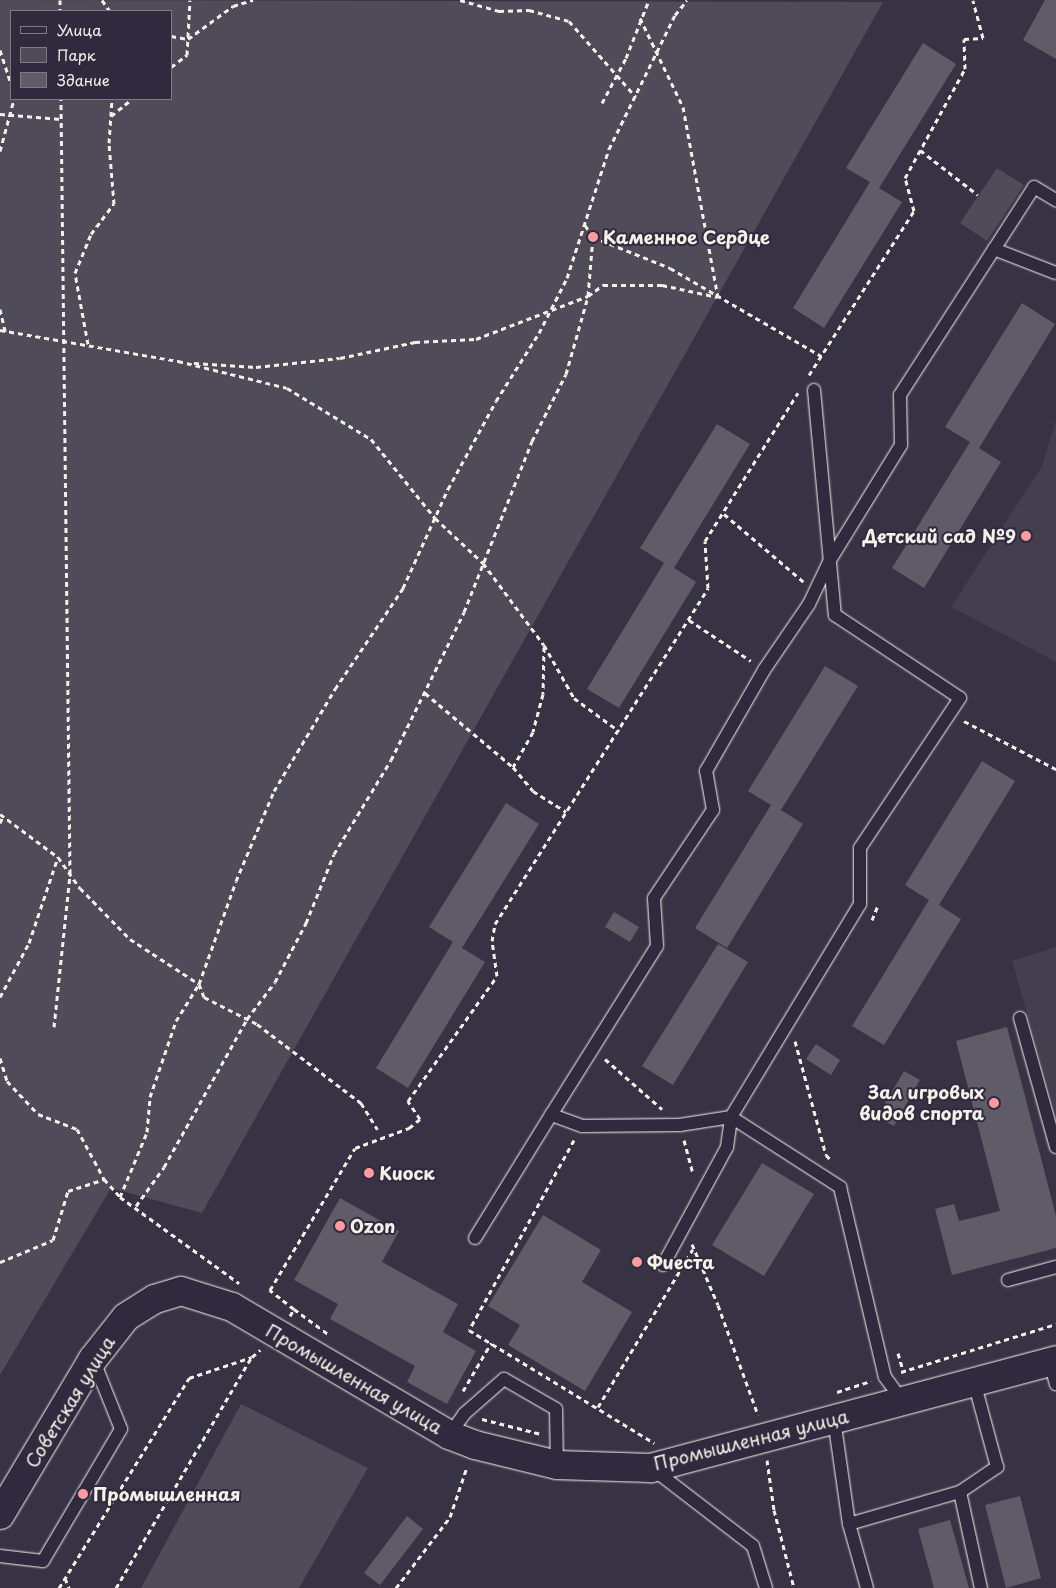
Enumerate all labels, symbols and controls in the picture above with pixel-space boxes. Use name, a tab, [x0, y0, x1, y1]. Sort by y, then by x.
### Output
legend	[10, 10, 172, 100]
text: Улица	[57, 18, 102, 41]
text: Парк	[57, 43, 96, 66]
text: Здание	[57, 68, 110, 91]
place label: Каменное Сердце	[603, 226, 770, 248]
marker: Каменное Сердце	[587, 231, 599, 243]
place label: Детский сад №9	[862, 525, 1016, 547]
marker: Детский сад №9	[1020, 530, 1032, 542]
place label: Зал игровых видов спорта	[859, 1082, 984, 1124]
marker: Зал игровых видов спорта	[988, 1097, 1000, 1109]
place label: Киоск	[379, 1162, 435, 1184]
marker: Киоск	[363, 1167, 375, 1179]
place label: Ozon	[350, 1215, 395, 1237]
marker: Ozon	[334, 1220, 346, 1232]
place label: Фиеста	[647, 1251, 714, 1273]
marker: Фиеста	[631, 1256, 643, 1268]
street label: Промышленная улица	[262, 1319, 446, 1439]
street label: Советская улица	[21, 1332, 119, 1472]
street label: Промышленная улица	[651, 1405, 851, 1475]
place label: Промышленная	[93, 1483, 240, 1505]
marker: Промышленная	[77, 1488, 89, 1500]

